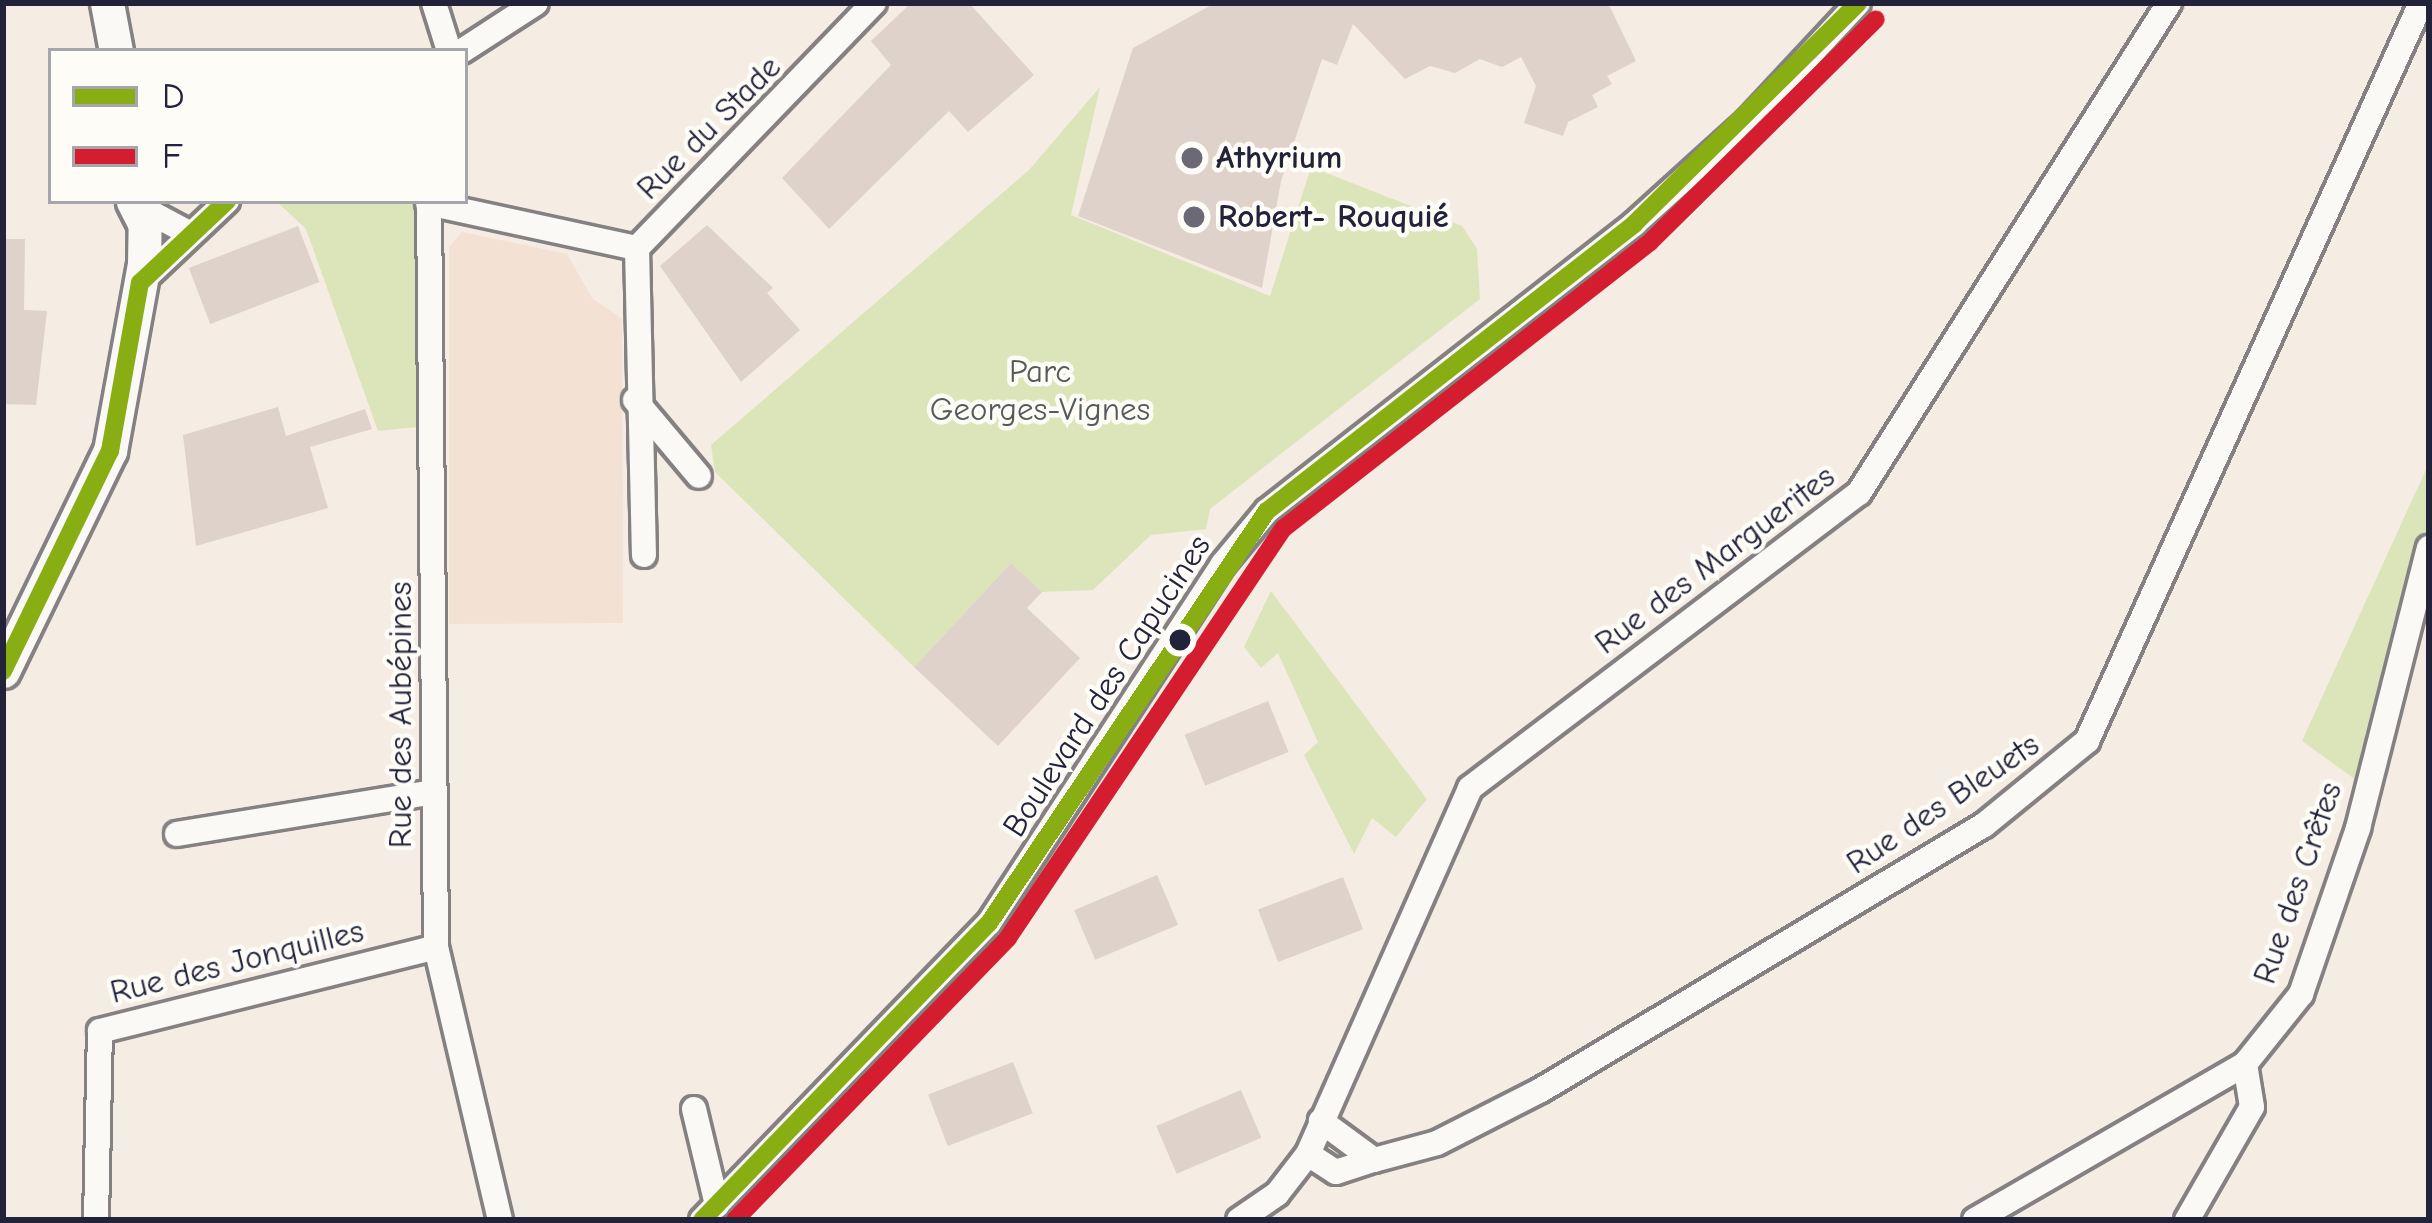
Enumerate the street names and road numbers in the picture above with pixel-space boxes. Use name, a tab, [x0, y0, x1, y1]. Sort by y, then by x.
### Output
street label: Rue du Stade	[629, 48, 789, 208]
street label: Rue des Marguerites	[1587, 457, 1843, 663]
street label: Boulevard des Capucines	[995, 528, 1219, 844]
street label: Rue des Aubépines	[381, 582, 421, 848]
street label: Rue des Bleuets	[1839, 725, 2047, 883]
street label: Rue des Crêtes	[2245, 777, 2351, 989]
street label: Rue des Jonquilles	[106, 911, 368, 1013]

